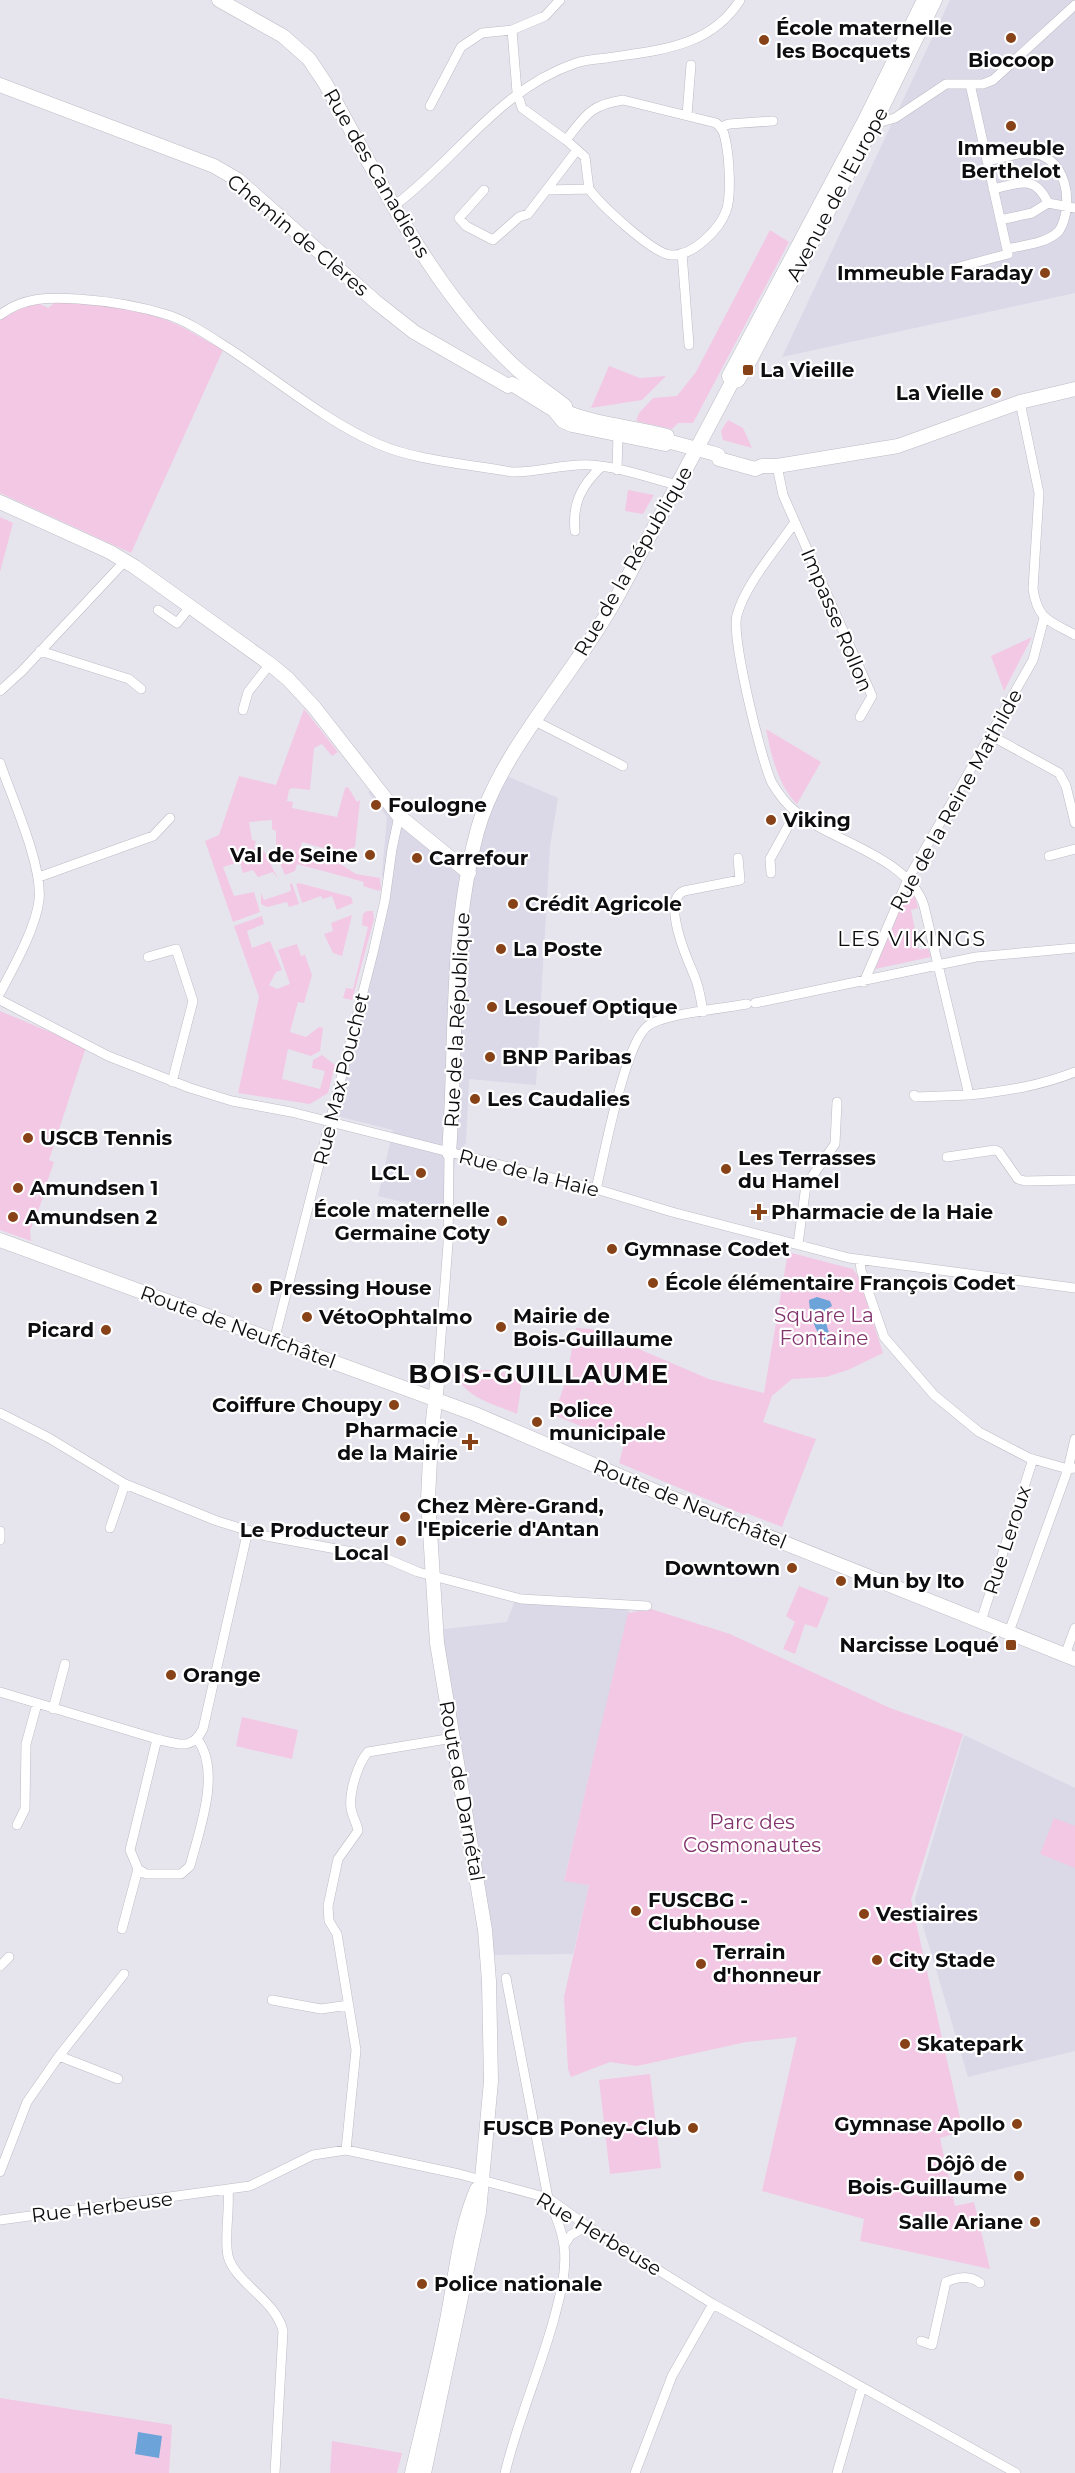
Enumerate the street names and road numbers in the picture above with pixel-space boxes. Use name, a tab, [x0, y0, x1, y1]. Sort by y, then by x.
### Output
street label: Rue des Canadiens	[319, 84, 435, 262]
street label: Avenue de l'Europe	[781, 103, 893, 285]
street label: Chemin de Clères	[222, 169, 374, 301]
street label: Rue de la République	[569, 462, 697, 660]
street label: Impasse Rollon	[796, 545, 878, 695]
street label: Rue de la Reine Mathilde	[885, 685, 1027, 915]
street label: Rue de la République	[439, 912, 475, 1128]
street label: Rue Max Pouchet	[308, 990, 374, 1168]
street label: Rue de la Haie	[456, 1144, 602, 1202]
street label: Route de Neufchâtel	[137, 1280, 339, 1374]
street label: Route de Neufchâtel	[590, 1454, 790, 1554]
street label: Rue Leroux	[978, 1482, 1036, 1598]
street label: Route de Darnétal	[434, 1699, 490, 1883]
street label: Rue Herbeuse	[30, 2186, 174, 2228]
street label: Rue Herbeuse	[532, 2187, 666, 2281]

